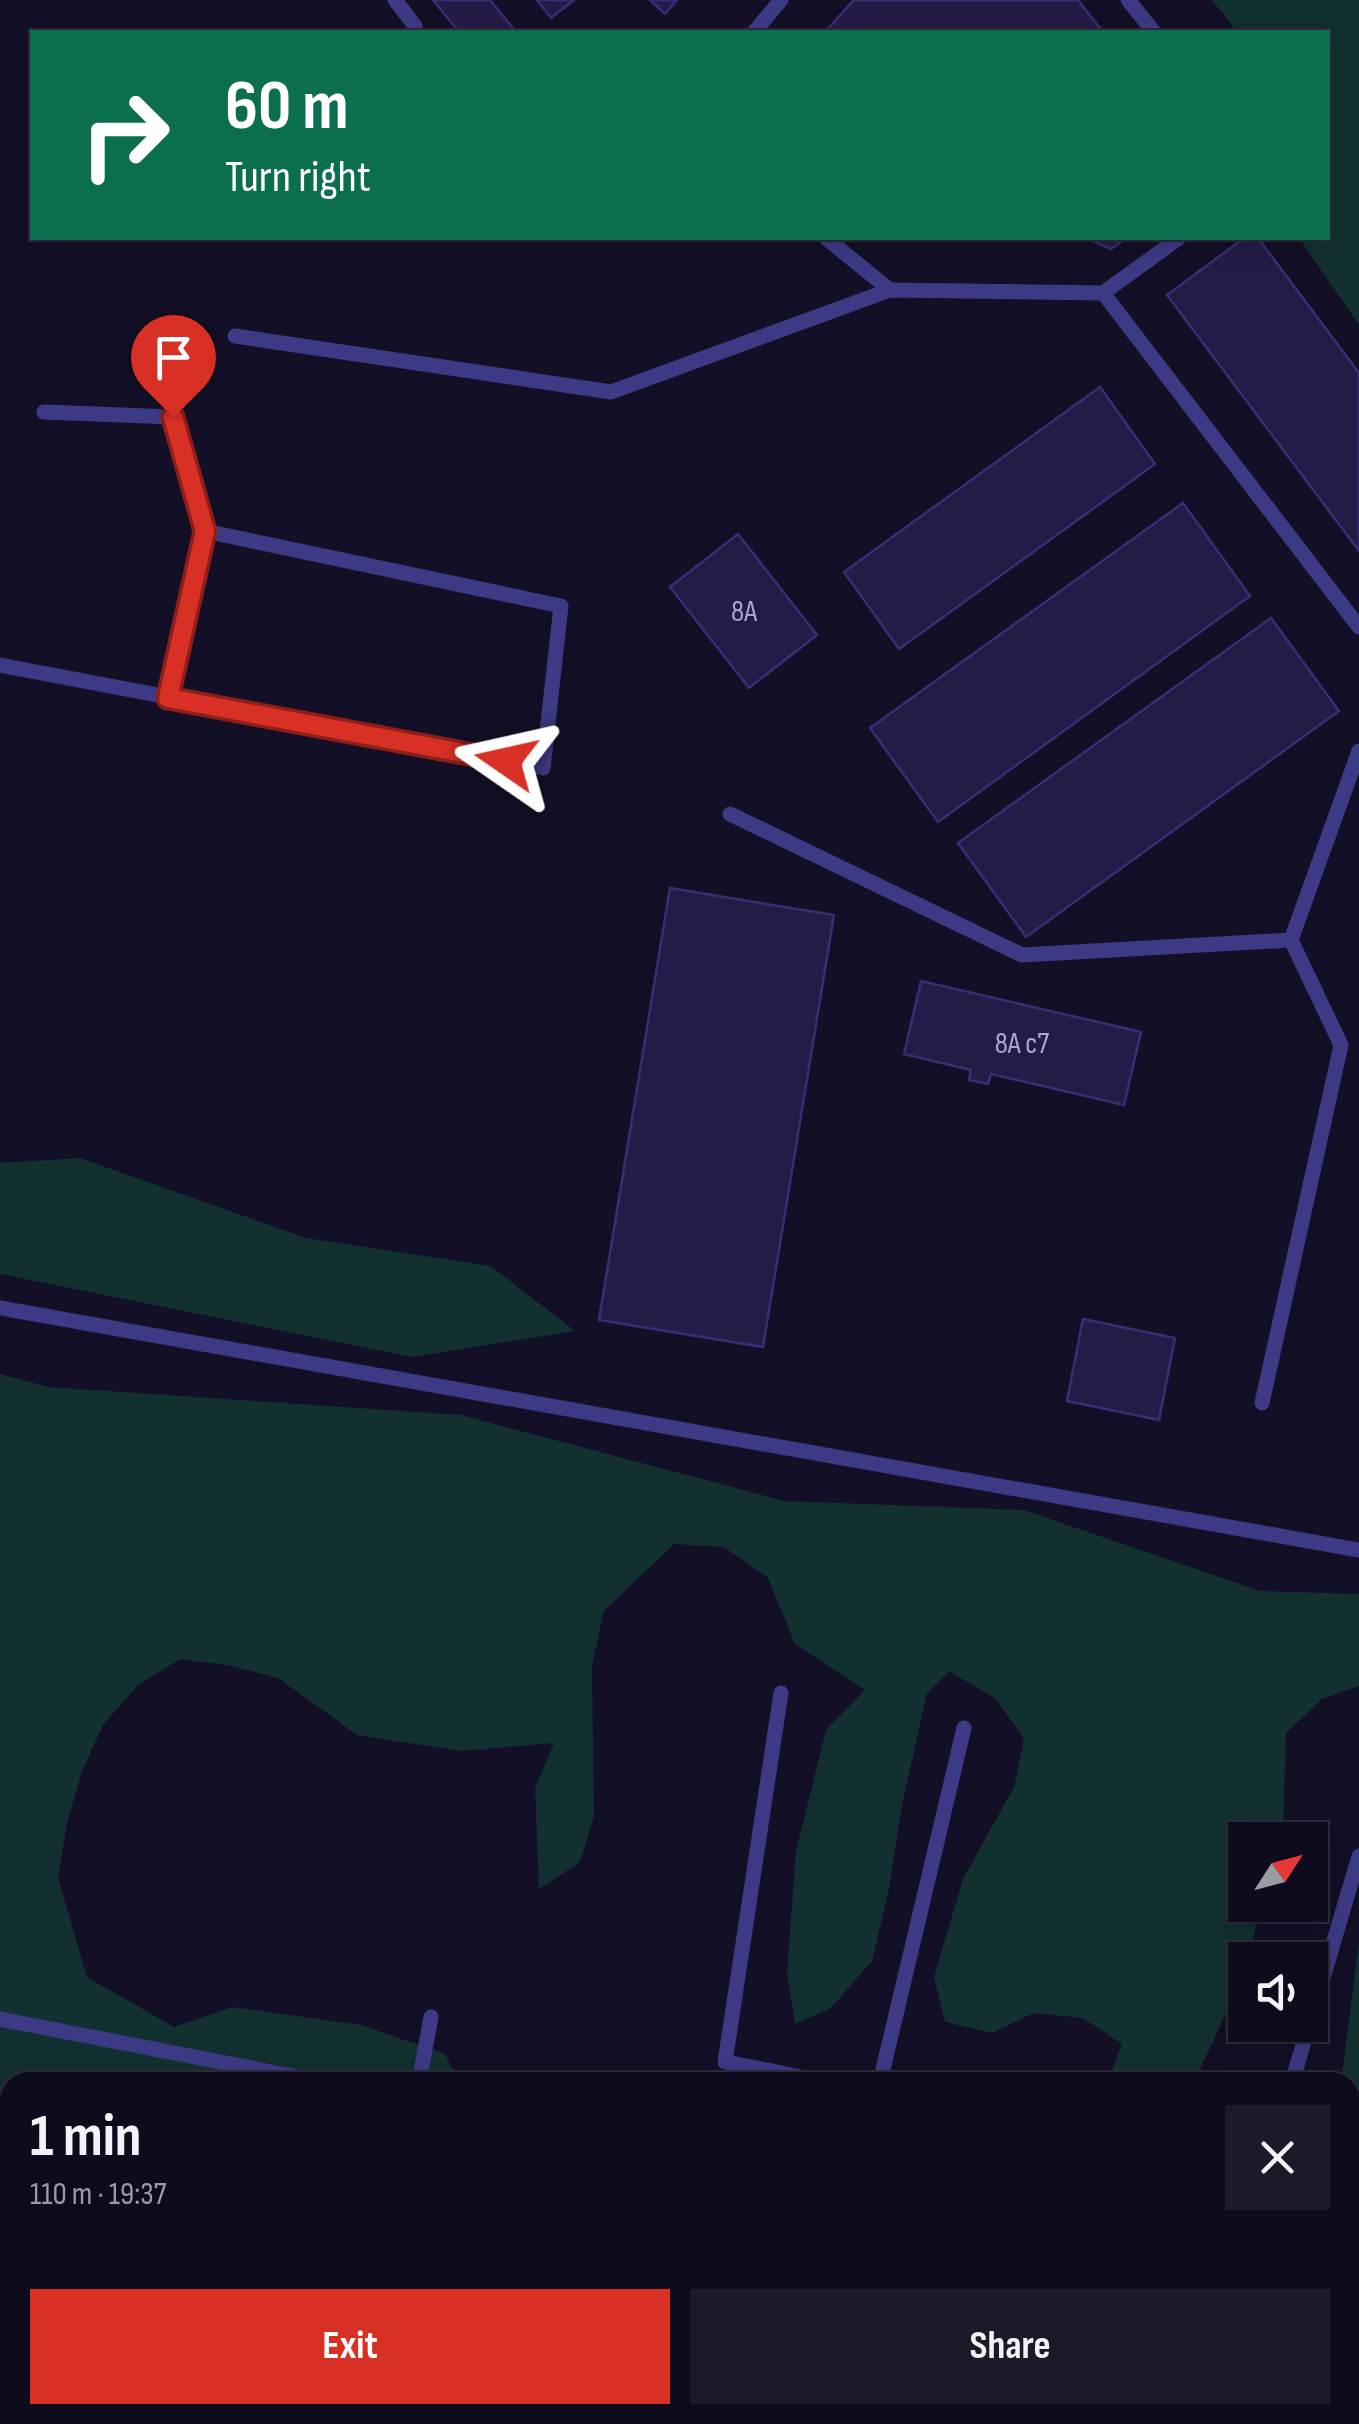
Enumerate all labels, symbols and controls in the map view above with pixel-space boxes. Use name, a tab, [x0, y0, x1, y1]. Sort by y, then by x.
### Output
text: 60 m	[225, 65, 349, 149]
icon: right	[60, 70, 190, 200]
text: Turn right	[225, 150, 371, 205]
pin	[131, 315, 216, 418]
icon: arrive	[146, 330, 201, 385]
house number: 8А	[731, 594, 757, 630]
position arrow	[454, 709, 558, 813]
house number: 8А с7	[995, 1026, 1049, 1062]
north arrow	[1228, 1822, 1328, 1922]
map controls	[1228, 1822, 1328, 2042]
button: sound	[1228, 1942, 1328, 2042]
text: 1 min	[30, 2101, 142, 2173]
button: close	[1225, 2105, 1330, 2210]
text: 110 m · 19:37	[30, 2175, 166, 2214]
button: Exit	[30, 2289, 670, 2404]
button: Share	[690, 2289, 1330, 2404]

